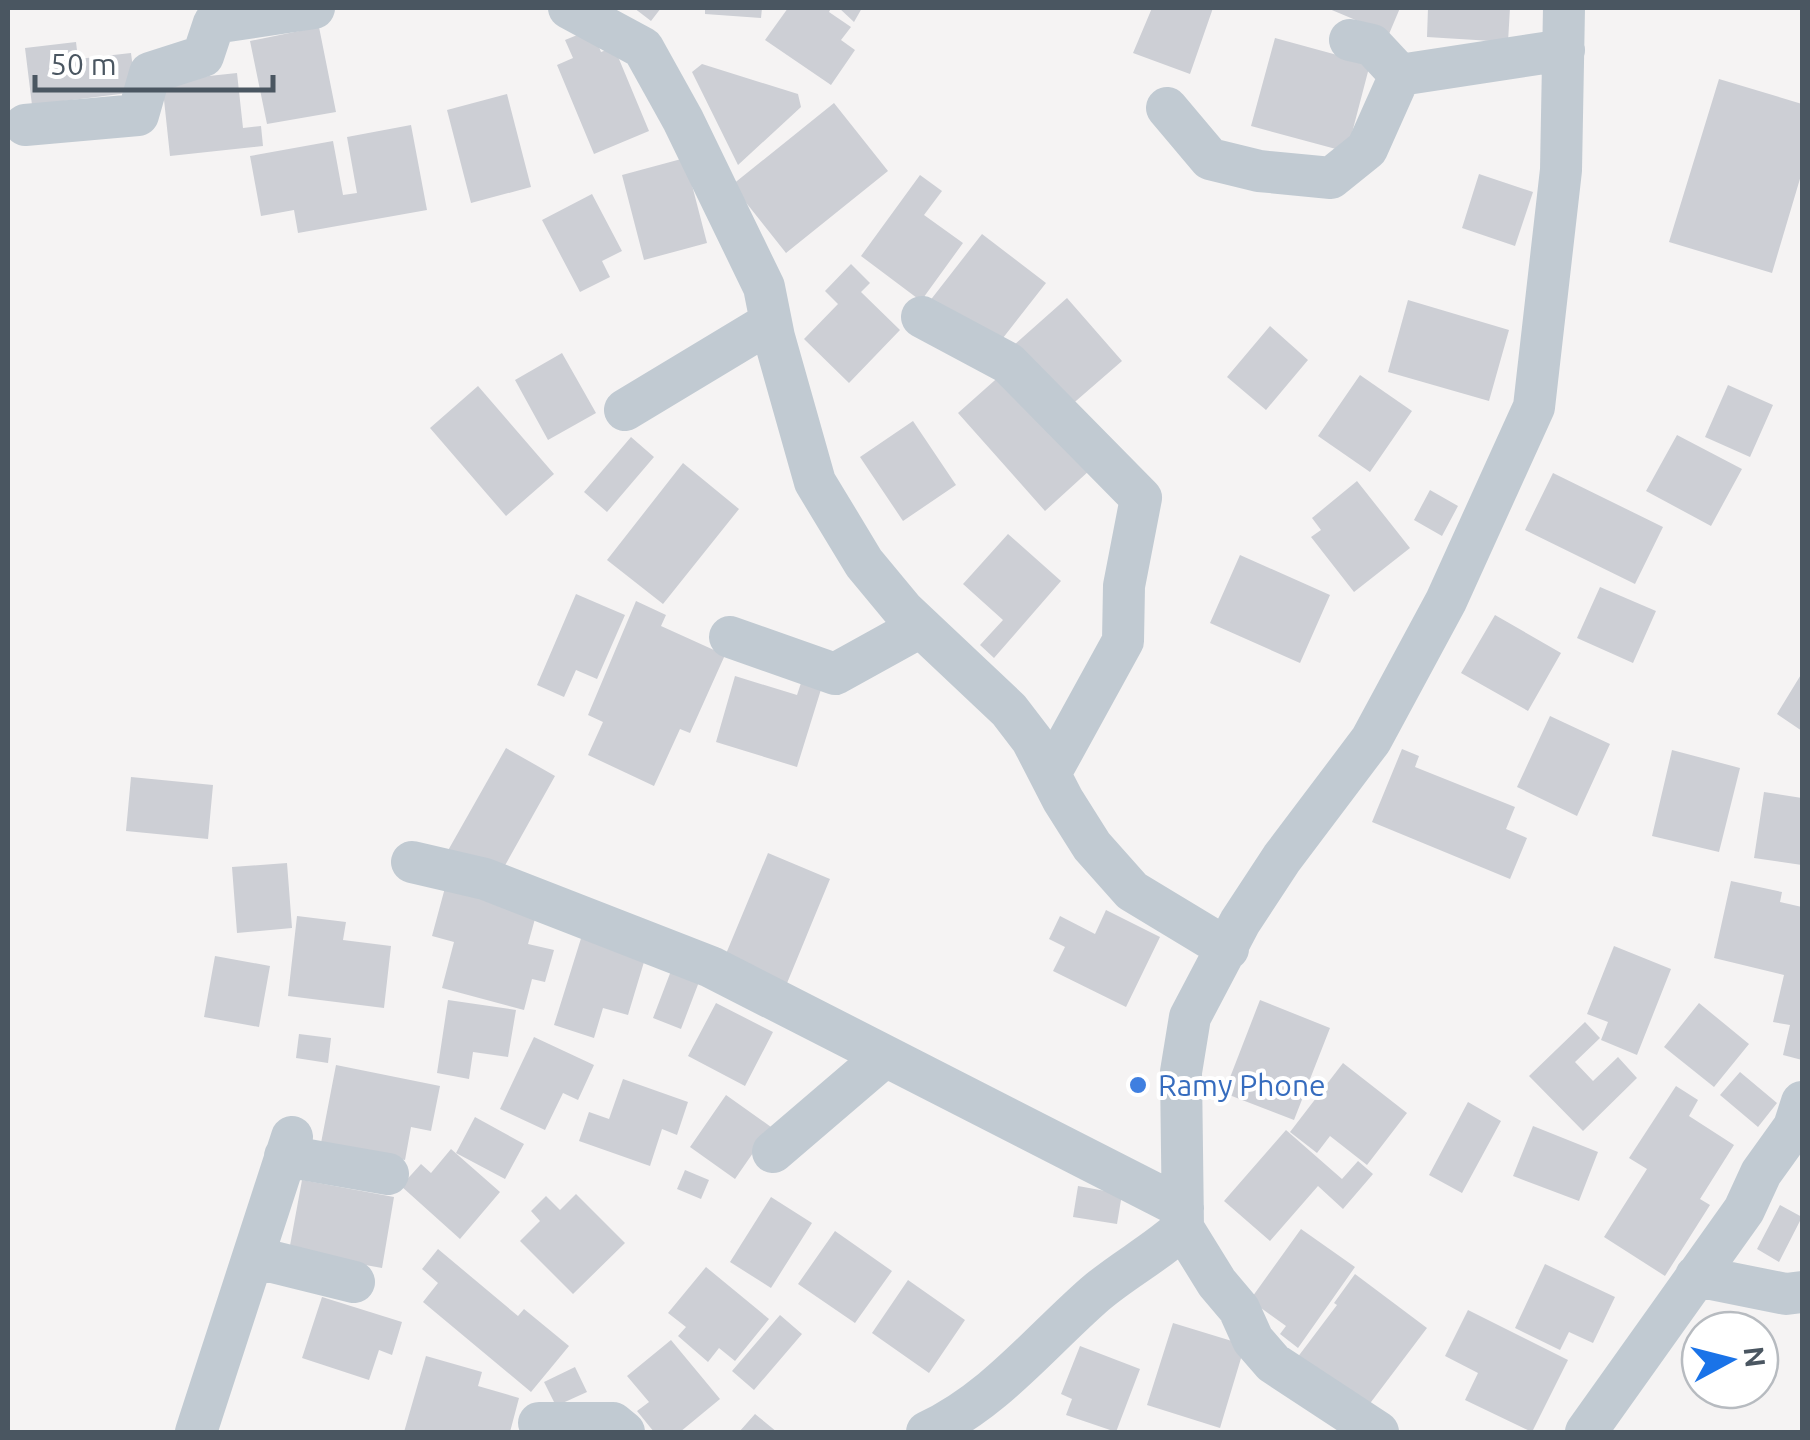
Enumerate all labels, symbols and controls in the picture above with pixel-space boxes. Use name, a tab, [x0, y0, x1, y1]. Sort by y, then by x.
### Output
scale bar	[35, 30, 272, 92]
text: 50 m	[50, 47, 117, 81]
place label: Ramy Phone	[1158, 1068, 1326, 1102]
marker: Ramy Phone	[1127, 1074, 1149, 1096]
north arrow	[1680, 1310, 1780, 1410]
text: N	[1739, 1345, 1772, 1369]

